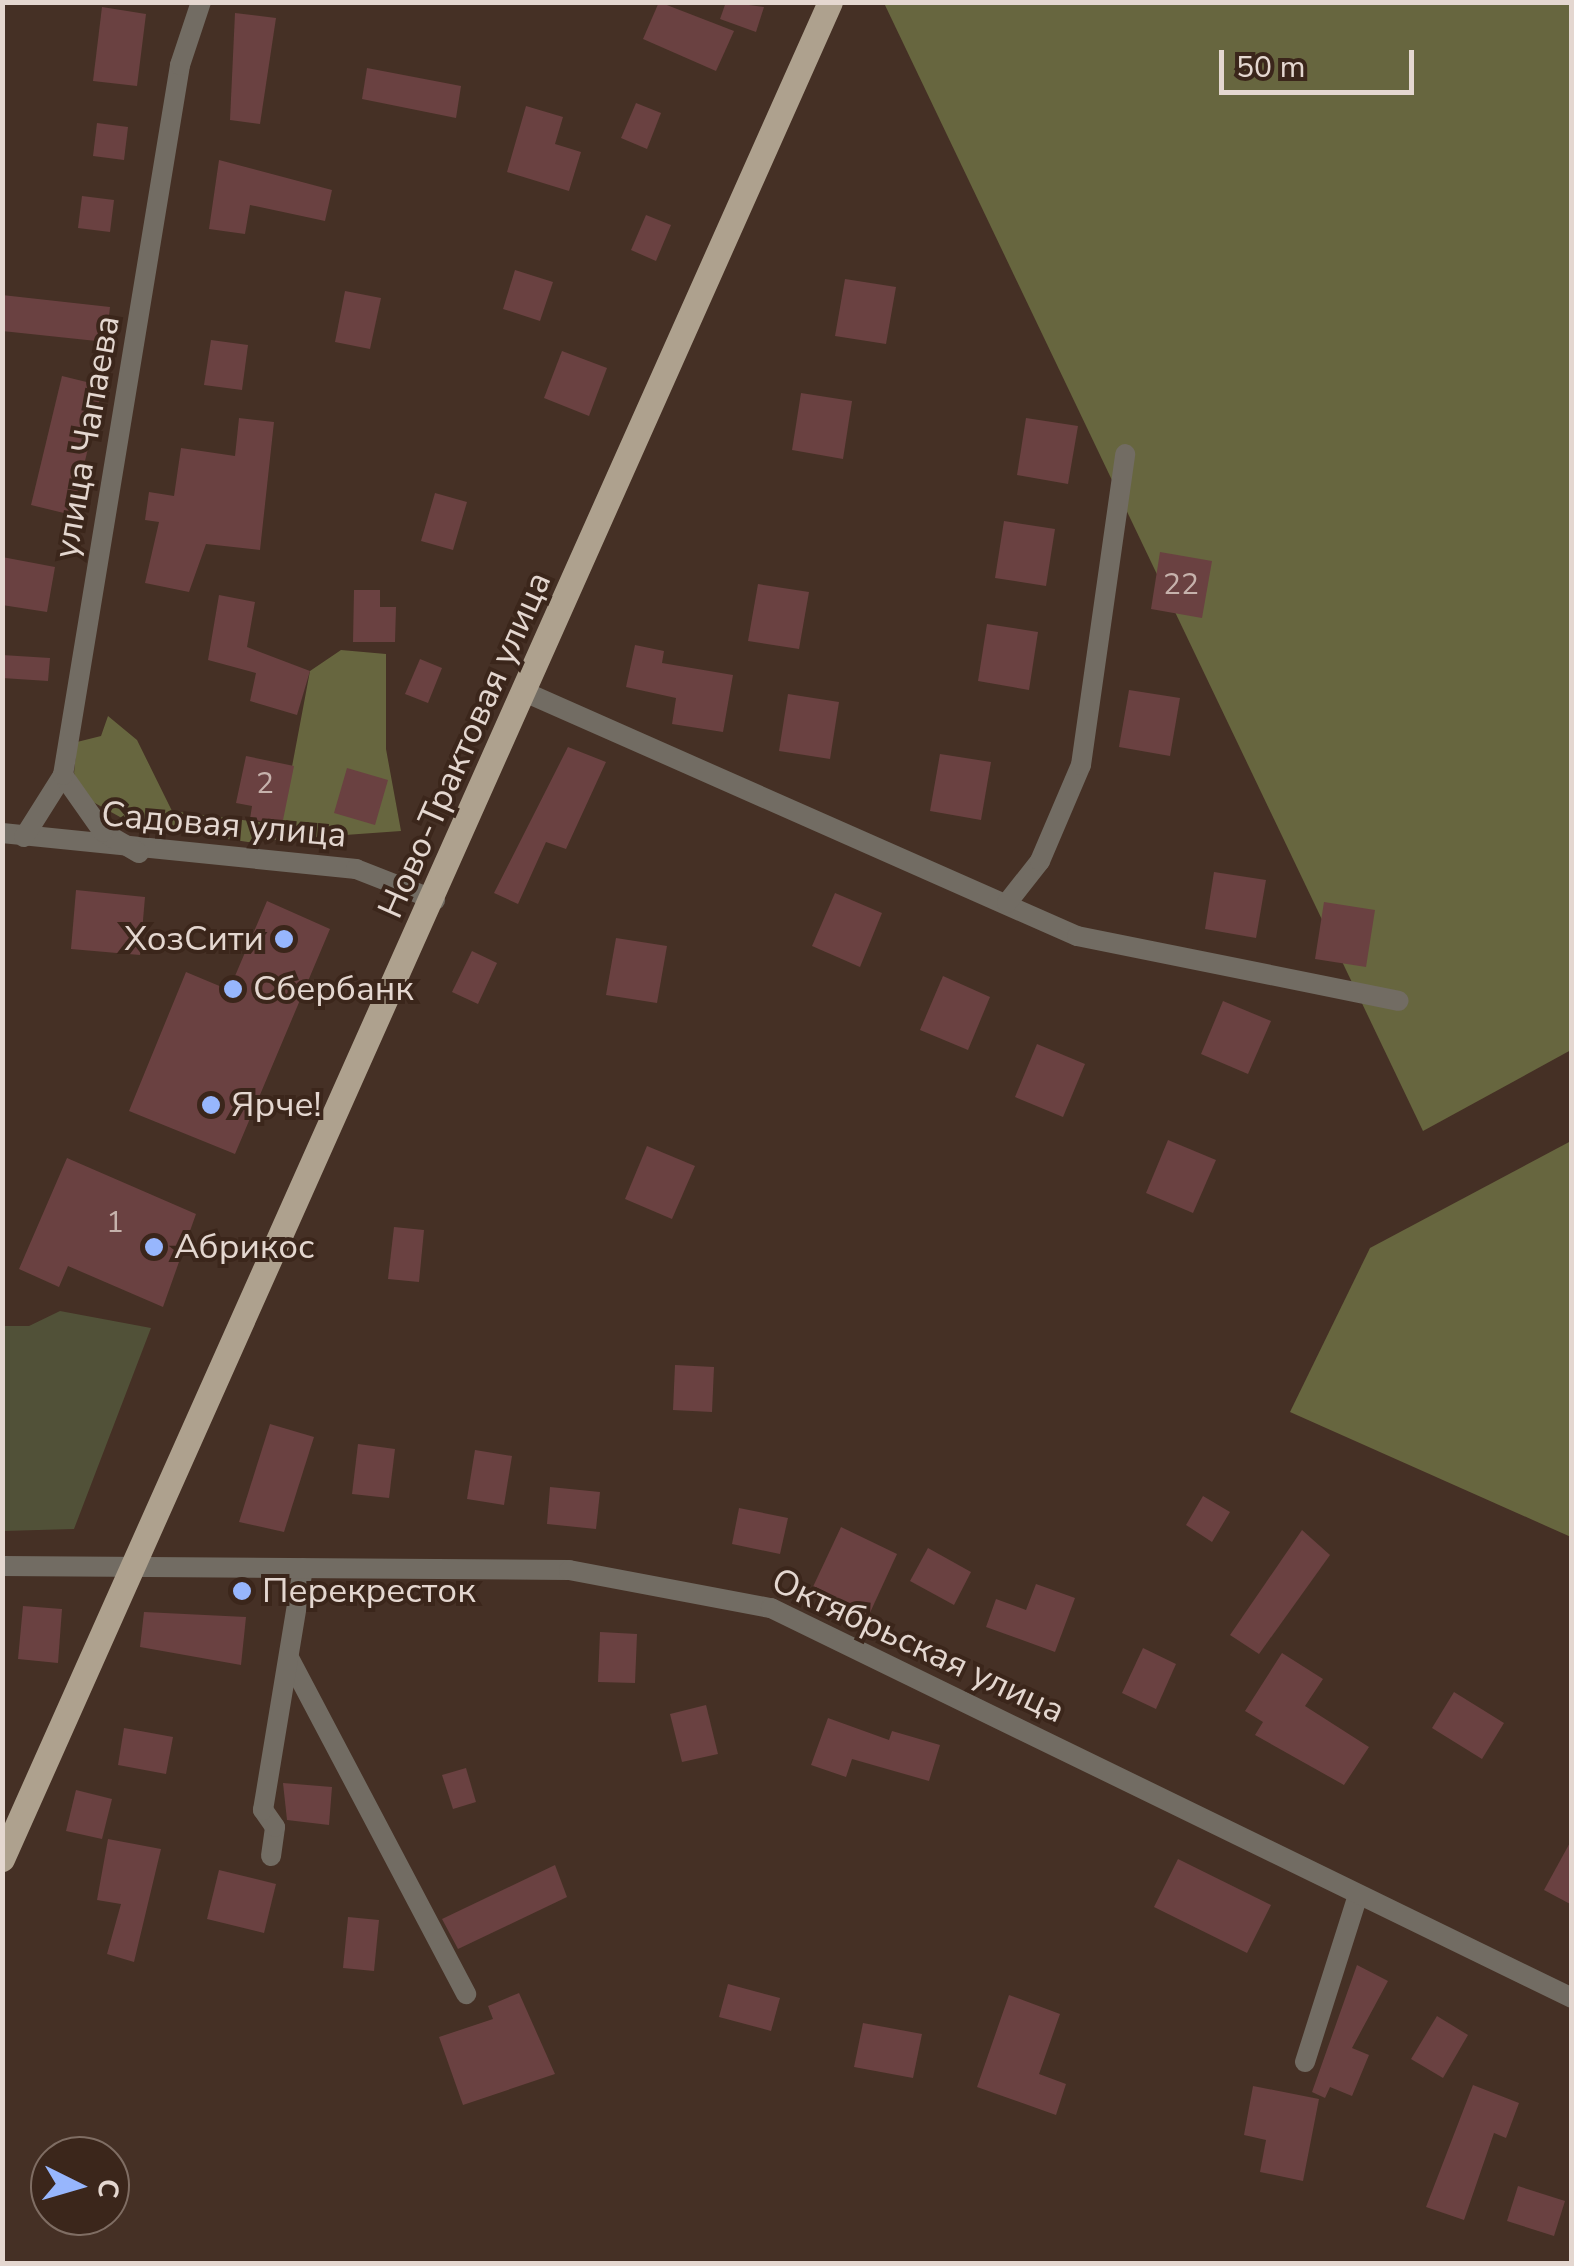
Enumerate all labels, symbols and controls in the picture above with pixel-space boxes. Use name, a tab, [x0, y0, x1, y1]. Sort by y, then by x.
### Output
scale bar	[1224, 30, 1419, 92]
text: 50 m	[1236, 47, 1305, 88]
street label: улица Чапаева	[45, 313, 129, 561]
street label: Ново-Трактовая улица	[370, 565, 560, 925]
house number: 22	[1163, 567, 1199, 603]
house number: 2	[256, 766, 274, 802]
street label: Садовая улица	[100, 793, 348, 857]
place label: ХозСити	[124, 918, 264, 960]
marker: ХозСити	[273, 928, 295, 950]
place label: Сбербанк	[253, 968, 414, 1010]
marker: Сбербанк	[222, 978, 244, 1000]
place label: Ярче!	[231, 1084, 321, 1126]
marker: Ярче!	[200, 1094, 222, 1116]
house number: 1	[106, 1205, 124, 1241]
place label: Абрикос	[174, 1226, 315, 1268]
marker: Абрикос	[143, 1236, 165, 1258]
street label: Октябрьская улица	[765, 1560, 1071, 1732]
place label: Перекресток	[262, 1570, 476, 1612]
marker: Перекресток	[231, 1580, 253, 1602]
north arrow	[30, 2136, 130, 2236]
text: С	[88, 2177, 128, 2200]

